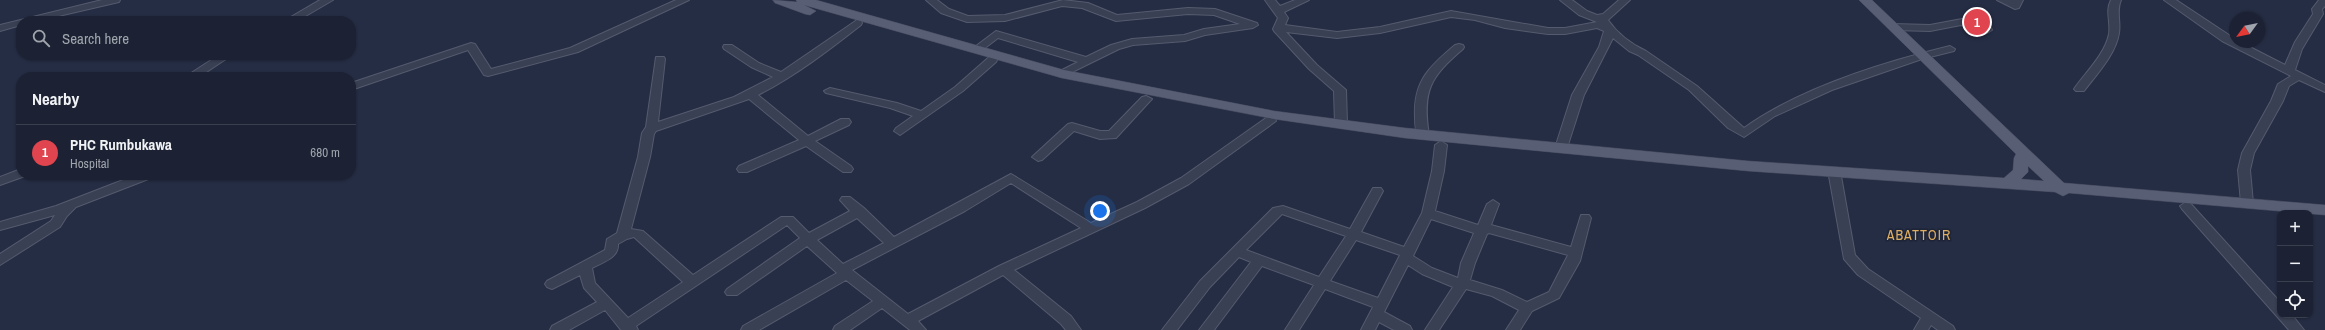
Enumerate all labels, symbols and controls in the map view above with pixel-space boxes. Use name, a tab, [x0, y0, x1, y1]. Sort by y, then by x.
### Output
pin: 1	[1964, 7, 1990, 37]
north arrow	[2229, 12, 2265, 48]
search box	[16, 16, 356, 60]
icon: search	[30, 27, 52, 49]
text: Search here	[62, 28, 129, 49]
text: Nearby	[32, 87, 79, 110]
text: PHC Rumbukawa	[70, 134, 172, 155]
text: 1	[42, 144, 48, 161]
text: 680 m	[310, 144, 340, 161]
text: Hospital	[70, 155, 109, 172]
your location	[1090, 201, 1110, 221]
map controls	[2277, 210, 2313, 318]
button: +	[2277, 210, 2313, 246]
district label: ABATTOIR	[1886, 226, 1951, 244]
button: −	[2277, 246, 2313, 282]
button: locate	[2277, 282, 2313, 318]

